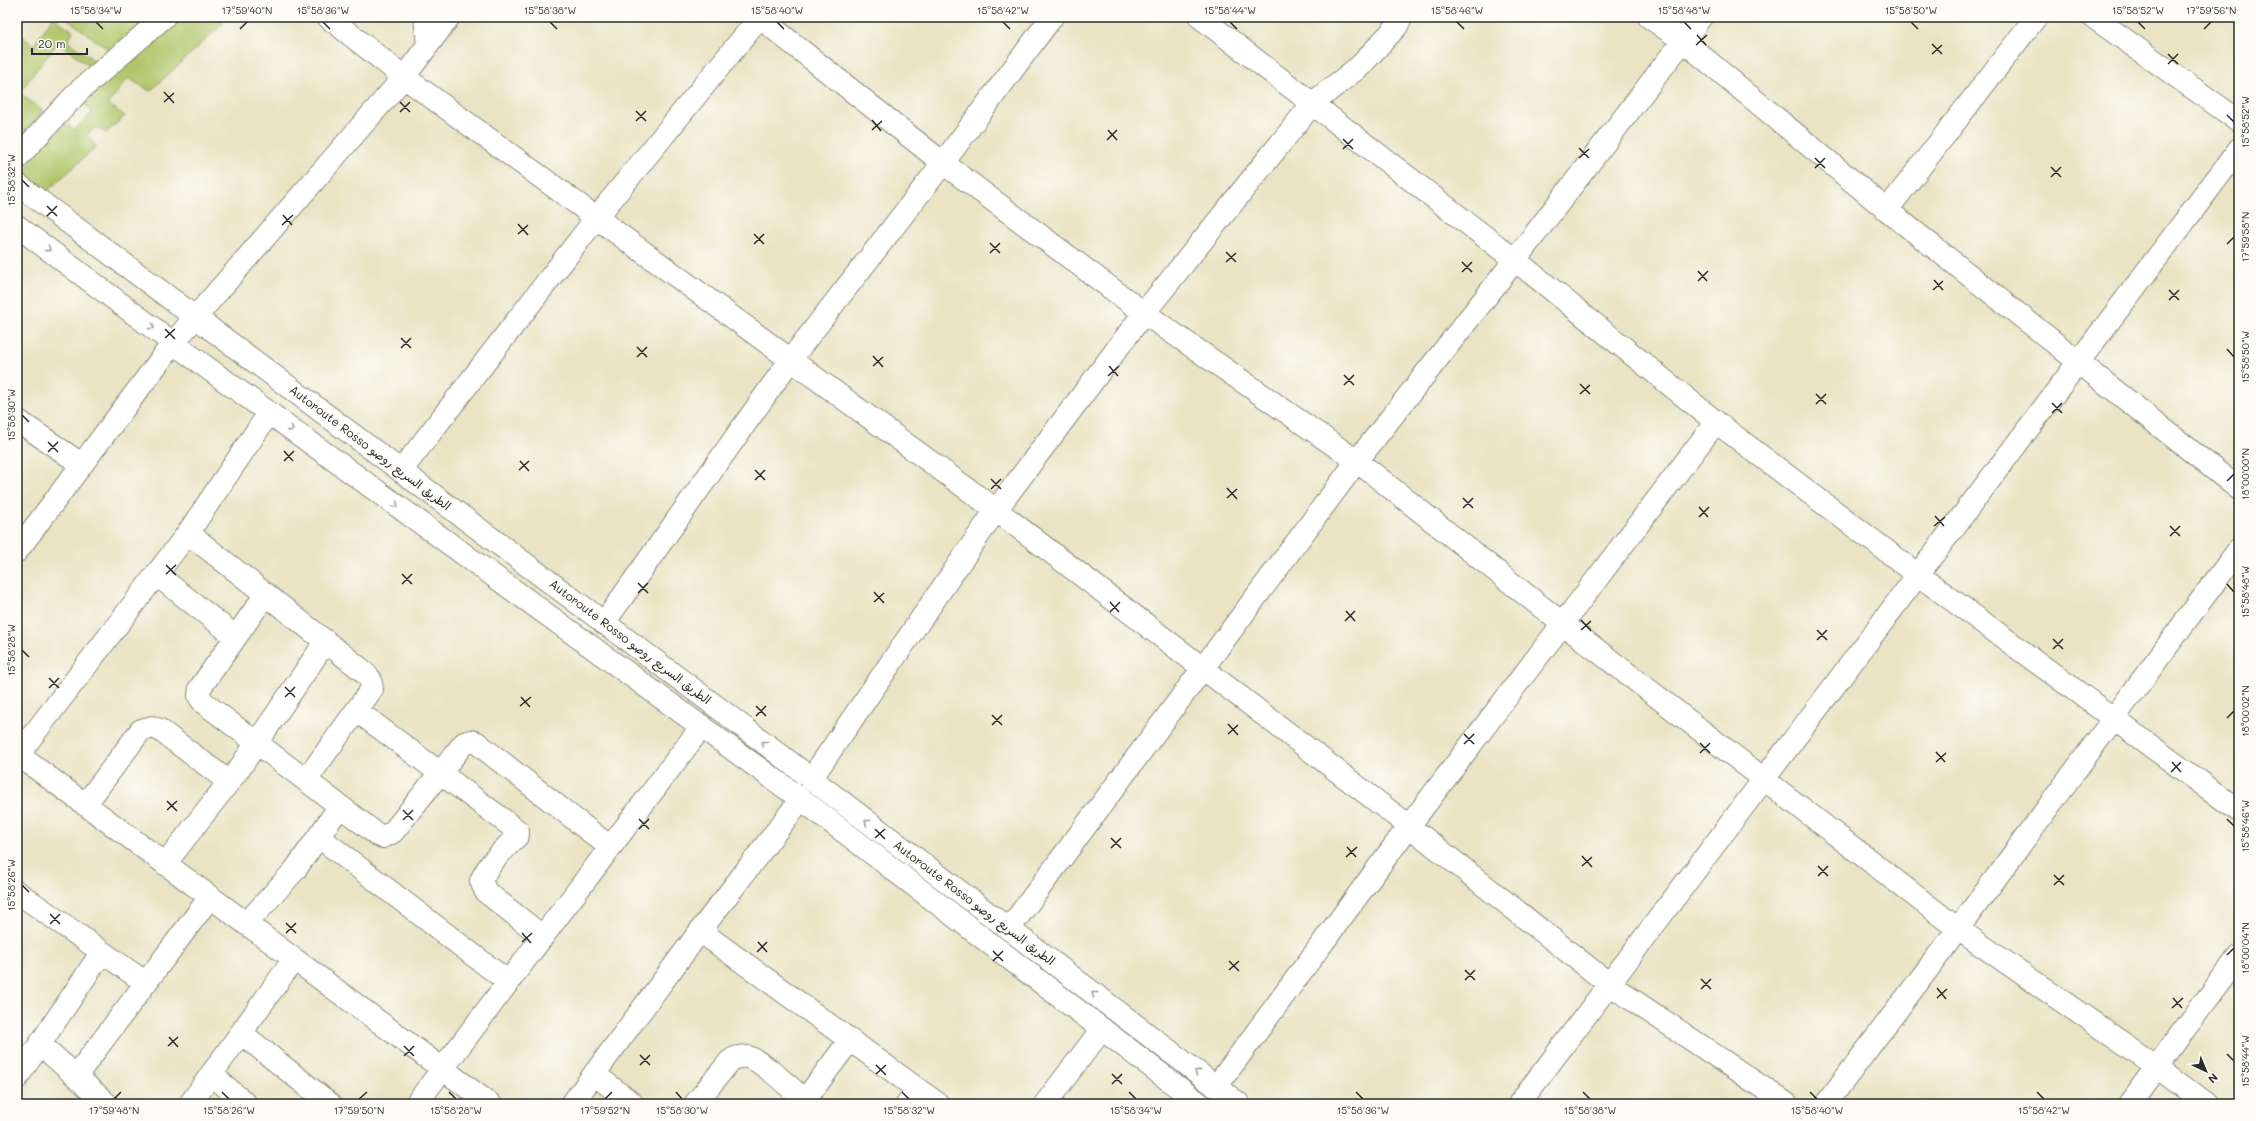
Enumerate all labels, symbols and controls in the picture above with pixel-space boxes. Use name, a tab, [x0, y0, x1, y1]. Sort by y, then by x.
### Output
text: 15°58'34"W	[70, 3, 122, 17]
text: 17°59'40"N	[222, 3, 272, 17]
text: 15°58'36"W	[297, 3, 349, 17]
text: 15°58'38"W	[524, 3, 576, 17]
text: 15°58'40"W	[751, 3, 804, 17]
text: 15°58'42"W	[977, 3, 1029, 17]
text: 15°58'44"W	[1204, 3, 1256, 17]
text: 15°58'46"W	[1431, 3, 1483, 17]
text: 15°58'48"W	[1658, 3, 1710, 17]
text: 15°58'50"W	[1885, 3, 1937, 17]
text: 15°58'52"W	[2112, 3, 2164, 17]
text: 17°59'56"N	[2186, 3, 2236, 17]
scale bar	[32, 30, 87, 56]
text: 20 m	[38, 35, 66, 51]
text: 15°58'52"W	[2238, 96, 2252, 148]
text: 15°58'32"W	[4, 154, 18, 206]
text: 17°59'58"N	[2238, 212, 2252, 262]
one-way arrow	[44, 244, 51, 251]
one-way arrow	[148, 322, 155, 330]
text: 15°58'50"W	[2238, 331, 2252, 383]
street label: Autoroute Rosso الطريق السريع روصو	[285, 381, 455, 515]
text: 15°58'30"W	[4, 388, 18, 441]
one-way arrow	[287, 424, 294, 431]
text: 18°00'00"N	[2238, 448, 2252, 500]
one-way arrow	[392, 500, 399, 507]
text: 15°58'48"W	[2238, 566, 2252, 618]
street label: Autoroute Rosso الطريق السريع روصو	[545, 575, 715, 709]
text: 15°58'28"W	[4, 624, 18, 676]
text: 18°00'02"N	[2238, 685, 2252, 737]
one-way arrow	[762, 741, 769, 748]
text: 15°58'46"W	[2238, 800, 2252, 852]
one-way arrow	[865, 820, 872, 827]
street label: Autoroute Rosso الطريق السريع روصو	[889, 836, 1059, 970]
text: 15°58'26"W	[4, 859, 18, 911]
text: 18°00'04"N	[2238, 922, 2252, 974]
one-way arrow	[1091, 991, 1098, 998]
text: 15°58'44"W	[2238, 1035, 2252, 1087]
north arrow	[2186, 1051, 2226, 1091]
one-way arrow	[1194, 1069, 1201, 1077]
text: N	[2205, 1070, 2222, 1087]
text: 17°59'48"N	[89, 1103, 139, 1117]
text: 15°58'26"W	[203, 1103, 255, 1117]
text: 17°59'50"N	[334, 1103, 384, 1117]
text: 15°58'28"W	[430, 1103, 482, 1117]
text: 17°59'52"N	[580, 1103, 630, 1117]
text: 15°58'30"W	[656, 1103, 709, 1117]
text: 15°58'32"W	[883, 1103, 935, 1117]
text: 15°58'34"W	[1110, 1103, 1162, 1117]
text: 15°58'36"W	[1337, 1103, 1389, 1117]
text: 15°58'38"W	[1564, 1103, 1616, 1117]
text: 15°58'40"W	[1791, 1103, 1844, 1117]
text: 15°58'42"W	[2018, 1103, 2070, 1117]

